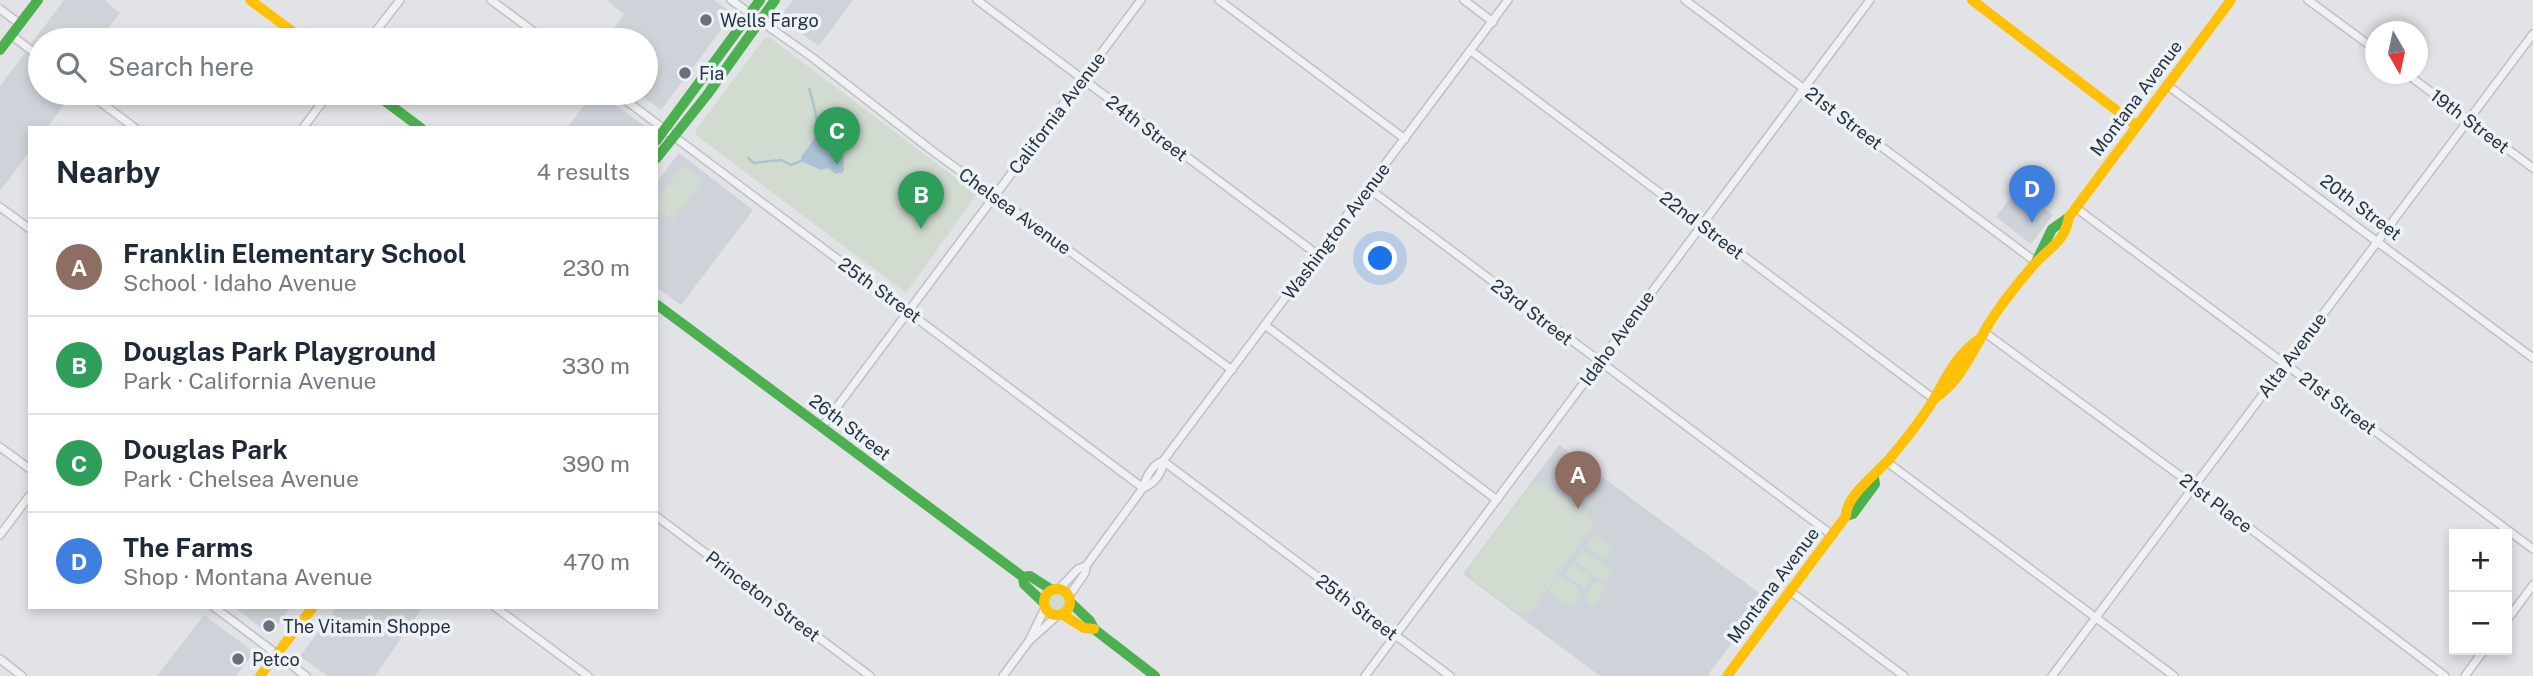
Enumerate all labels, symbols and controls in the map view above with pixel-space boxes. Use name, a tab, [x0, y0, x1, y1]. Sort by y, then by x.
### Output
place label: Wells Fargo	[720, 10, 819, 31]
marker: Wells Fargo	[698, 12, 714, 28]
north arrow	[2365, 21, 2428, 84]
search box	[28, 28, 658, 105]
street label: Montana Avenue	[2086, 36, 2186, 160]
icon: search	[52, 48, 90, 86]
street label: California Avenue	[1004, 48, 1110, 178]
text: Search here	[108, 51, 254, 82]
place label: Fia	[699, 63, 724, 84]
marker: Fia	[677, 65, 693, 81]
street label: 21st Street	[1801, 82, 1887, 154]
street label: 19th Street	[2427, 85, 2513, 157]
street label: 24th Street	[1102, 91, 1192, 165]
pin: C	[814, 107, 860, 165]
text: Nearby	[56, 154, 160, 190]
text: 4 results	[536, 158, 630, 185]
street label: Washington Avenue	[1278, 159, 1394, 303]
street label: Chelsea Avenue	[955, 163, 1075, 259]
pin: D	[2009, 165, 2055, 223]
street label: 20th Street	[2316, 170, 2406, 244]
pin: B	[898, 171, 944, 229]
street label: 22nd Street	[1656, 187, 1748, 263]
text: Franklin Elementary School	[123, 238, 466, 269]
your location	[1363, 241, 1397, 275]
street label: 25th Street	[835, 253, 925, 327]
text: A	[71, 254, 87, 281]
text: 230 m	[562, 254, 630, 281]
text: School · Idaho Avenue	[123, 269, 357, 296]
street label: 23rd Street	[1487, 275, 1577, 349]
street label: Idaho Avenue	[1576, 286, 1658, 390]
street label: Alta Avenue	[2253, 308, 2331, 402]
text: Douglas Park Playground	[123, 336, 436, 367]
text: B	[71, 352, 87, 379]
text: 330 m	[562, 352, 630, 379]
text: Park · California Avenue	[123, 367, 377, 394]
street label: 21st Street	[2295, 367, 2381, 439]
street label: 26th Street	[805, 390, 895, 464]
text: Douglas Park	[123, 434, 288, 465]
text: C	[71, 450, 87, 477]
text: 390 m	[562, 450, 630, 477]
pin: A	[1555, 451, 1601, 509]
text: Park · Chelsea Avenue	[123, 465, 359, 492]
street label: 21st Place	[2176, 469, 2256, 537]
street label: Montana Avenue	[1723, 523, 1823, 647]
map controls	[2449, 529, 2512, 655]
button: +	[2449, 529, 2512, 592]
text: The Farms	[123, 532, 253, 563]
street label: Princeton Street	[702, 546, 824, 646]
text: D	[71, 548, 87, 575]
text: 470 m	[563, 548, 630, 575]
text: Shop · Montana Avenue	[123, 563, 373, 590]
street label: 25th Street	[1312, 570, 1402, 644]
button: −	[2449, 592, 2512, 655]
place label: The Vitamin Shoppe	[283, 616, 451, 637]
marker: The Vitamin Shoppe	[261, 618, 277, 634]
place label: Petco	[252, 649, 300, 670]
marker: Petco	[230, 651, 246, 667]

